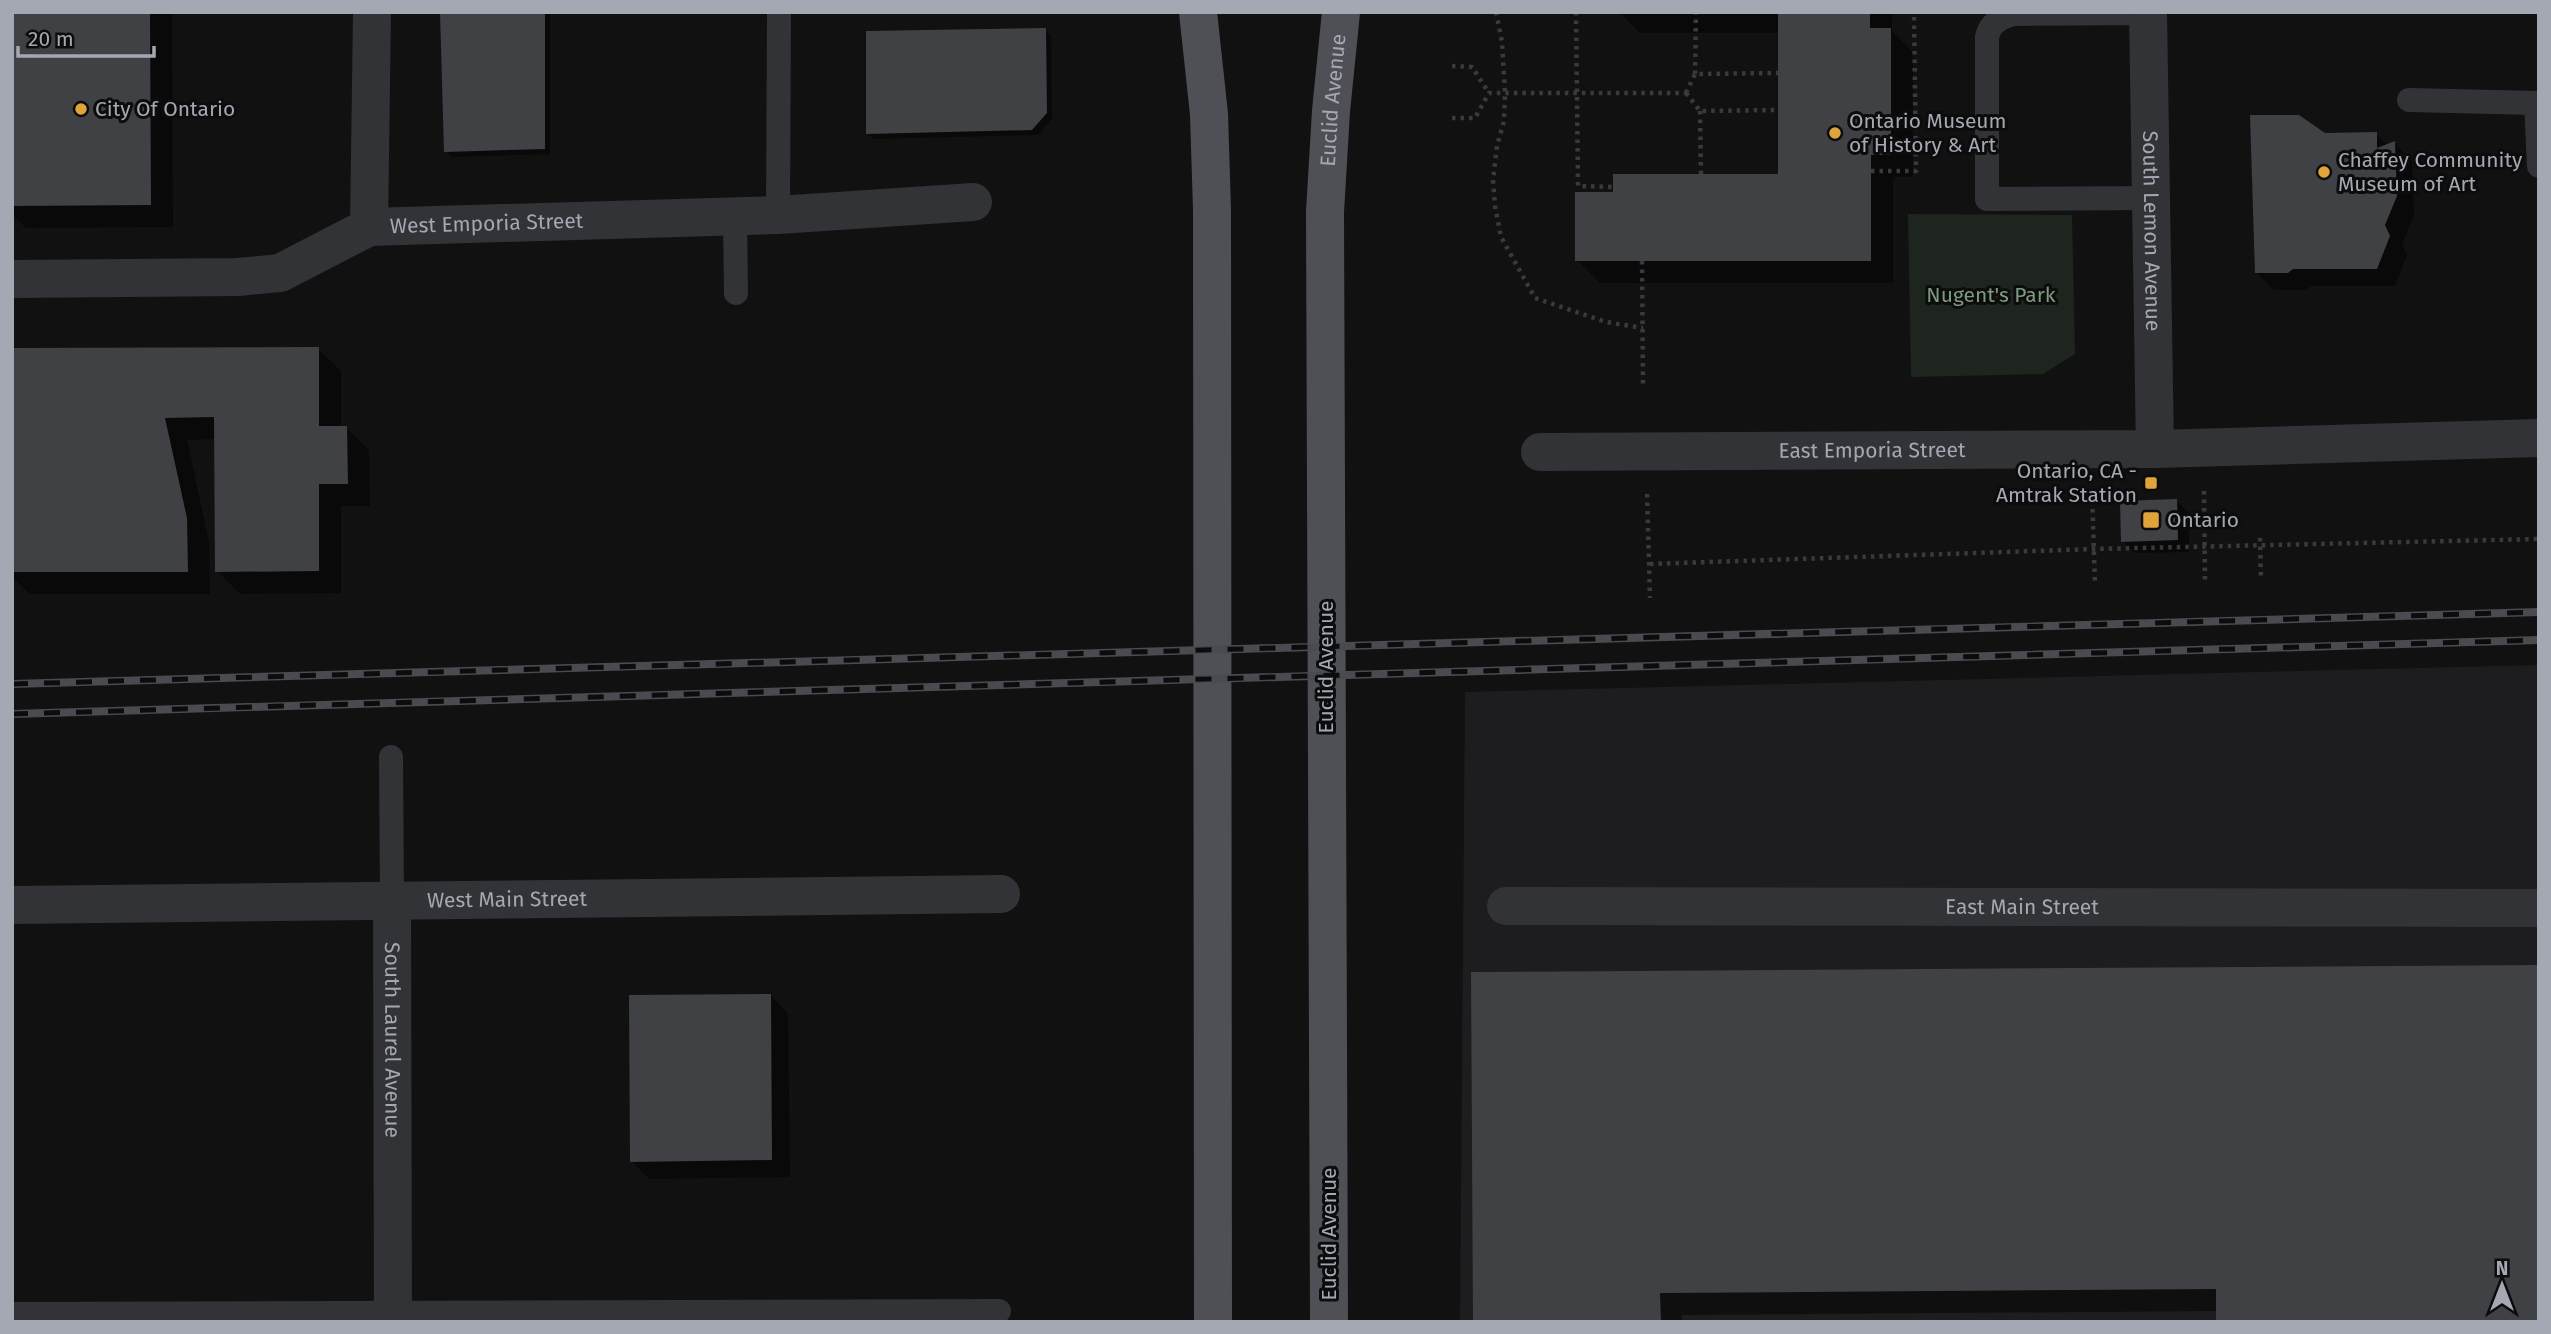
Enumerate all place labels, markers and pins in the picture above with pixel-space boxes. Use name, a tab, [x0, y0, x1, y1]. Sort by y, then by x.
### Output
place label: City Of Ontario	[95, 96, 235, 122]
marker: City Of Ontario	[73, 101, 89, 117]
place label: Ontario Museum of History & Art	[1849, 108, 2007, 158]
marker: Ontario Museum of History & Art	[1827, 125, 1843, 141]
place label: Chaffey Community Museum of Art	[2338, 147, 2523, 197]
marker: Chaffey Community Museum of Art	[2316, 164, 2332, 180]
place label: Ontario, CA - Amtrak Station	[1996, 458, 2137, 508]
marker: Ontario, CA - Amtrak Station	[2143, 475, 2159, 491]
place label: Ontario	[2167, 507, 2239, 533]
marker: Ontario	[2141, 510, 2161, 530]

